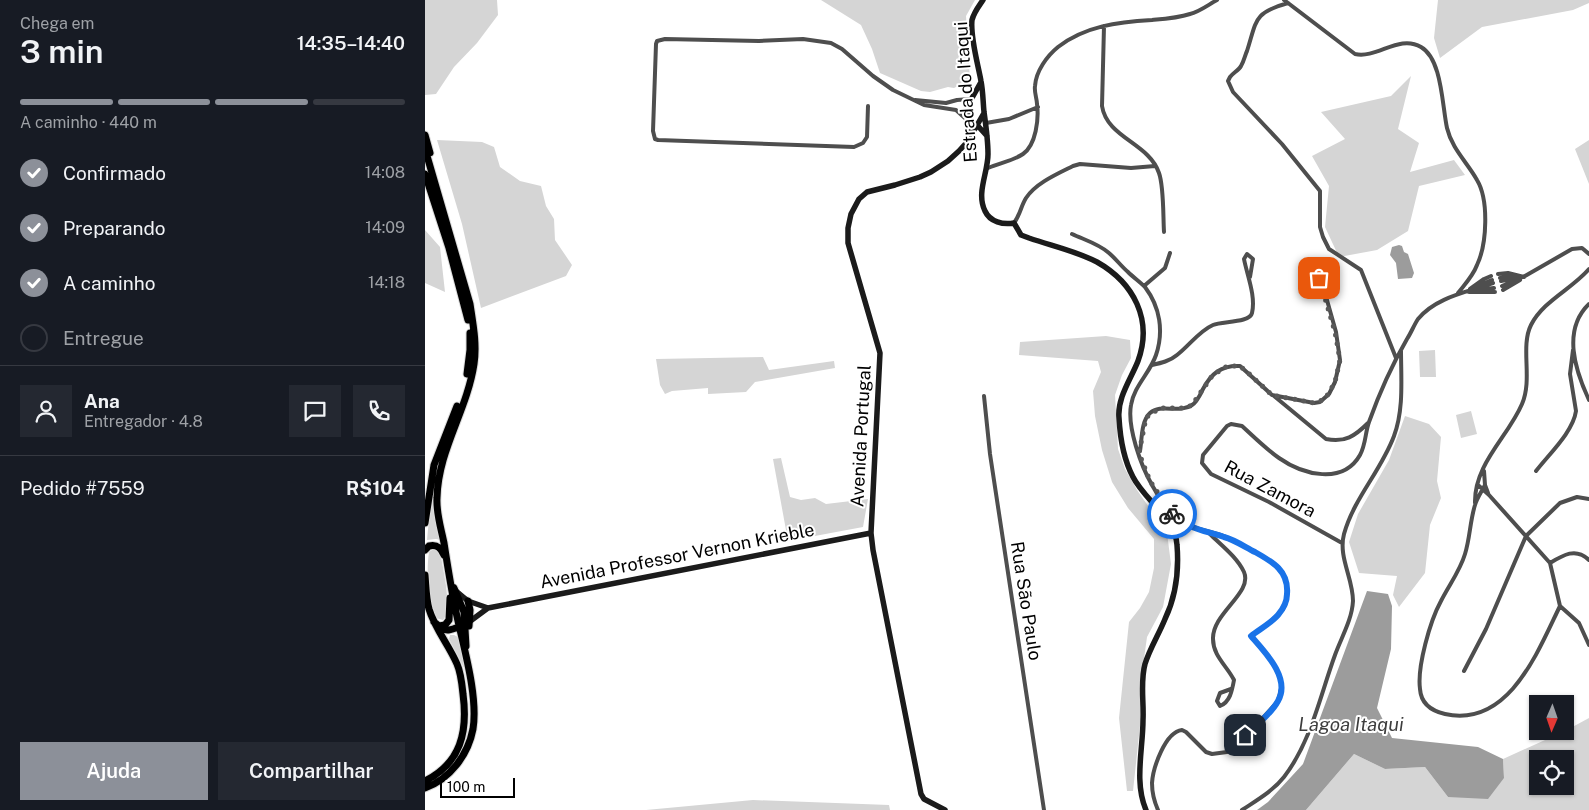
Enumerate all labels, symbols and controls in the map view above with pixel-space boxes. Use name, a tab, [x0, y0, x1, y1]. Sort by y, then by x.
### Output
text: Chega em	[20, 14, 94, 33]
street label: Estrada do Itaqui	[950, 21, 981, 163]
text: 14:35–14:40	[297, 32, 405, 54]
text: 3 min	[20, 33, 104, 70]
text: A caminho · 440 m	[20, 113, 157, 132]
icon: check	[20, 159, 48, 187]
text: Confirmado	[63, 162, 166, 184]
text: 14:08	[365, 163, 405, 182]
icon: check	[20, 214, 48, 242]
text: Preparando	[63, 217, 165, 239]
text: 14:09	[365, 218, 405, 237]
pin	[1298, 257, 1340, 299]
icon: bag	[1305, 264, 1333, 292]
icon: check	[20, 269, 48, 297]
text: A caminho	[63, 272, 156, 294]
text: 14:18	[368, 273, 405, 292]
text: Entregue	[63, 327, 144, 349]
street label: Avenida Portugal	[846, 364, 875, 508]
button: person	[20, 385, 72, 437]
button: chat	[289, 385, 341, 437]
button: phone	[353, 385, 405, 437]
text: Ana	[84, 390, 120, 412]
text: Entregador · 4.8	[84, 412, 203, 431]
street label: Rua Zamora	[1221, 456, 1320, 521]
text: Pedido #7559	[20, 477, 145, 499]
text: R$104	[346, 477, 405, 499]
courier	[1147, 489, 1197, 539]
icon: bike	[1158, 500, 1186, 528]
street label: Avenida Professor Vernon Krieble	[538, 519, 816, 592]
street label: Rua São Paulo	[1007, 540, 1046, 662]
north arrow	[1529, 695, 1574, 740]
map controls	[1529, 695, 1574, 795]
water label: Lagoa Itaqui	[1298, 713, 1404, 735]
pin	[1224, 714, 1266, 756]
icon: home	[1231, 721, 1259, 749]
button: Ajuda	[20, 742, 208, 800]
button: Compartilhar	[218, 742, 405, 800]
button: locate	[1529, 750, 1574, 795]
scale bar	[440, 775, 515, 798]
text: 100 m	[447, 779, 485, 795]

